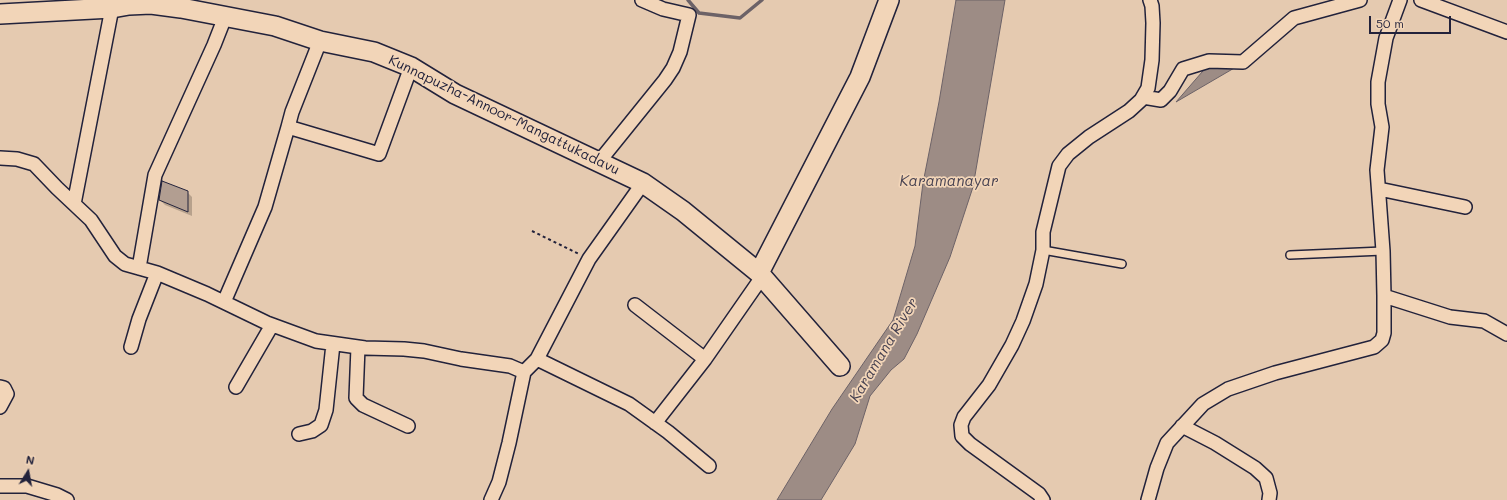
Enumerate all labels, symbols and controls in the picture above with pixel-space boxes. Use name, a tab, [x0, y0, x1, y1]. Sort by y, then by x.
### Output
scale bar	[1371, 8, 1453, 34]
text: 50 m	[1376, 15, 1404, 31]
street label: Kunnapuzha-Annoor-Mangattukadavu	[386, 52, 622, 178]
water label: Karamanayar	[900, 172, 998, 190]
water label: Karamana River	[846, 295, 922, 405]
north arrow	[8, 452, 48, 492]
text: N	[25, 452, 36, 468]

